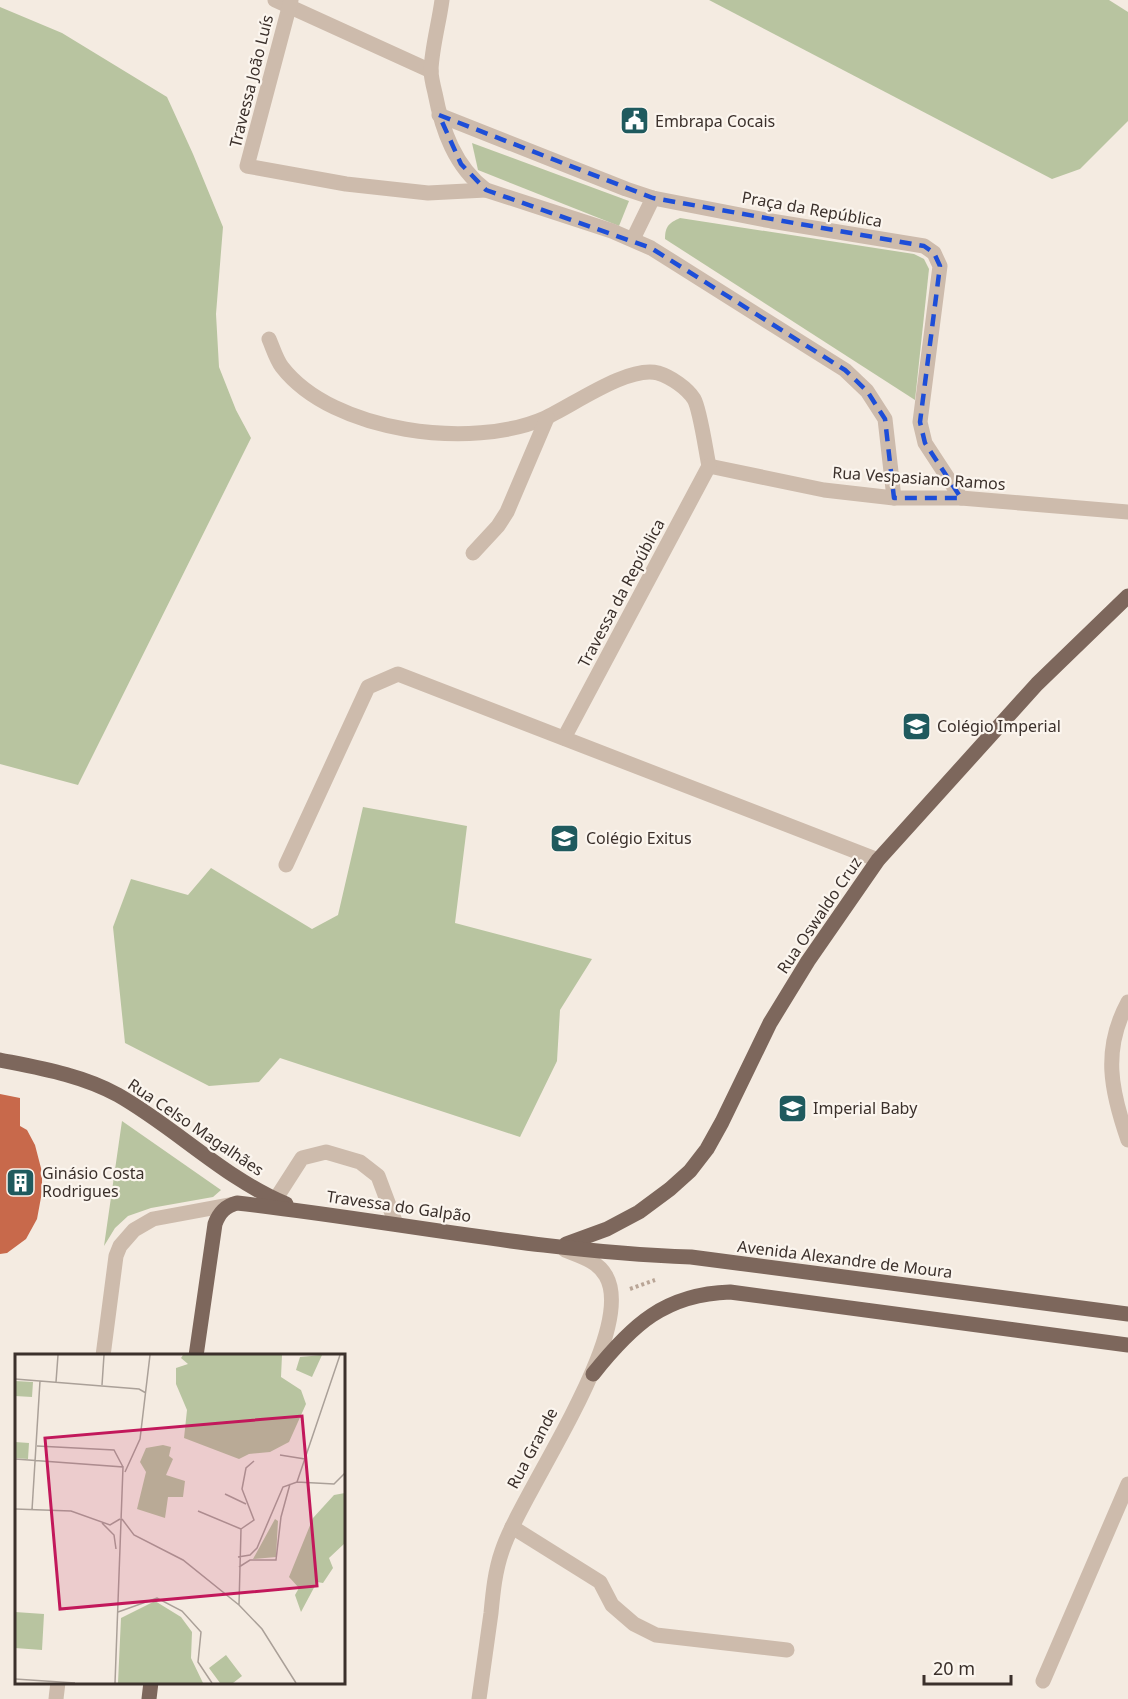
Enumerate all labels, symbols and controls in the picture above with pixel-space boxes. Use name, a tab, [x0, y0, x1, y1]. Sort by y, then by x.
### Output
street label: Travessa João Luís	[224, 12, 278, 150]
public building icon: Embrapa Cocais	[618, 105, 650, 137]
place label: Embrapa Cocais	[655, 110, 775, 132]
street label: Praça da República	[740, 186, 884, 232]
street label: Rua Vespasiano Ramos	[832, 461, 1006, 495]
street label: Travessa da República	[572, 515, 670, 671]
school or university icon: Colégio Imperial	[900, 710, 932, 742]
place label: Colégio Imperial	[937, 715, 1061, 737]
school or university icon: Colégio Exitus	[549, 822, 581, 854]
place label: Colégio Exitus	[586, 827, 692, 849]
street label: Rua Oswaldo Cruz	[772, 852, 866, 978]
street label: Rua Celso Magalhães	[124, 1073, 268, 1181]
school or university icon: Imperial Baby	[776, 1092, 808, 1124]
place label: Imperial Baby	[813, 1097, 918, 1119]
place label: Ginásio Costa Rodrigues	[42, 1162, 144, 1202]
building icon: Ginásio Costa Rodrigues	[5, 1166, 37, 1198]
street label: Travessa do Galpão	[325, 1185, 473, 1227]
street label: Avenida Alexandre de Moura	[736, 1235, 954, 1283]
inset map	[15, 1354, 345, 1684]
street label: Rua Grande	[501, 1404, 563, 1492]
scale bar	[924, 1648, 1011, 1686]
text: 20 m	[933, 1656, 975, 1680]

